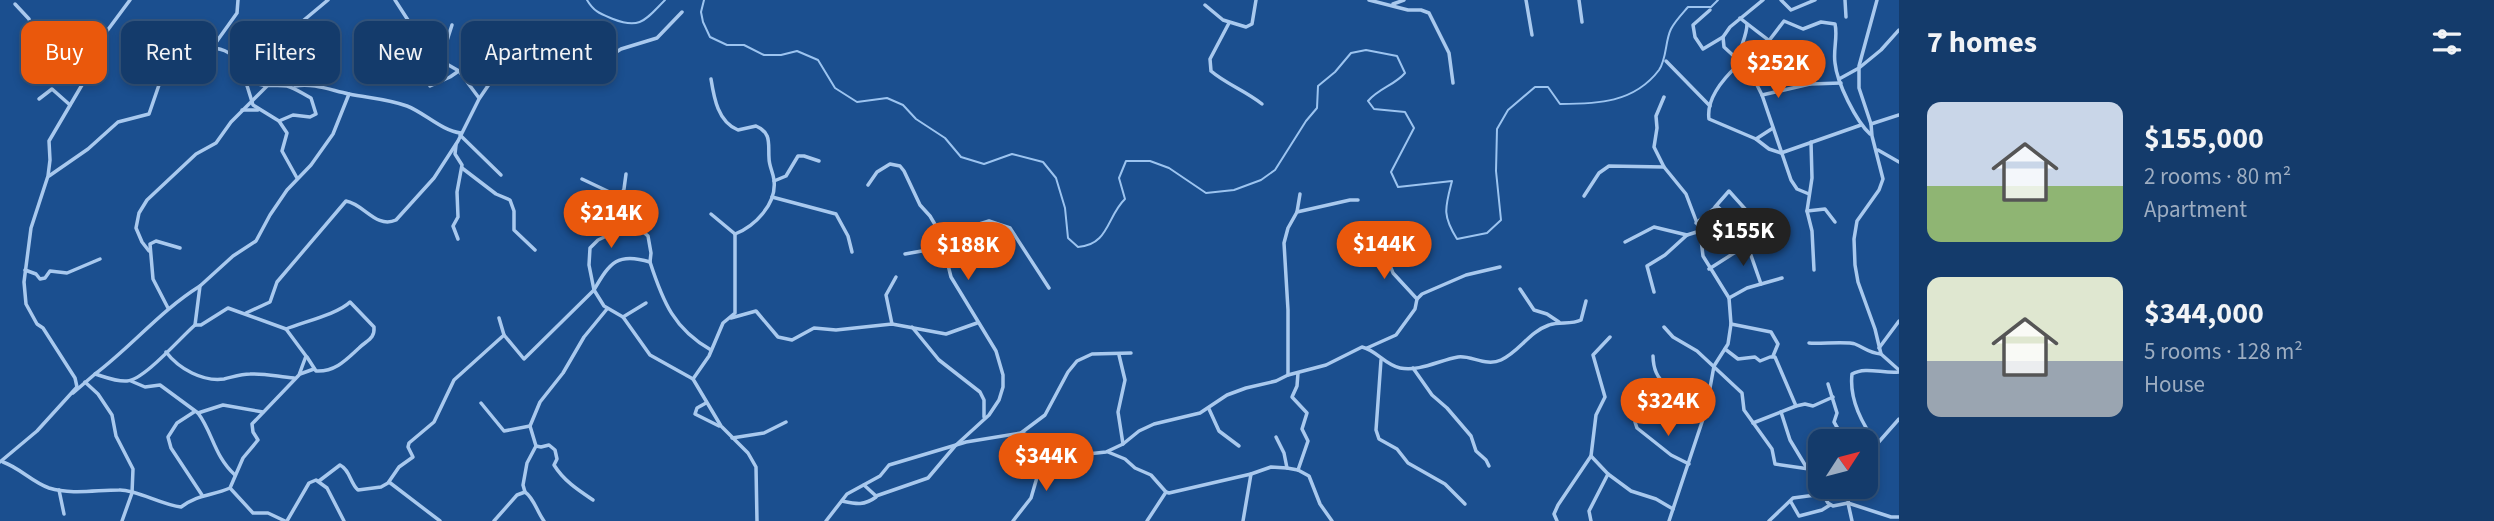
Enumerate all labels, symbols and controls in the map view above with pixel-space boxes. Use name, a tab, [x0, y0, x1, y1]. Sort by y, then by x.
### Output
chip: Buy	[21, 21, 107, 84]
chip: Rent	[121, 21, 216, 84]
chip: Filters	[230, 21, 340, 84]
chip: New	[354, 21, 447, 84]
chip: Apartment	[461, 21, 616, 84]
text: 7 homes	[1927, 21, 2037, 64]
icon: filters	[2428, 23, 2466, 61]
pin: $252K	[1729, 41, 1827, 100]
text: $252K	[1747, 46, 1809, 79]
text: $155,000	[2144, 117, 2264, 160]
icon: home	[1983, 130, 2067, 214]
text: 2 rooms · 80 m²	[2144, 160, 2291, 193]
pin: $214K	[562, 190, 660, 250]
text: Apartment	[2144, 193, 2247, 226]
text: $214K	[580, 196, 642, 229]
pin: $155K	[1694, 208, 1792, 268]
text: $155K	[1712, 214, 1774, 247]
pin: $188K	[919, 222, 1017, 282]
pin: $144K	[1335, 222, 1433, 281]
text: $144K	[1353, 227, 1415, 260]
text: $188K	[937, 228, 999, 261]
text: $344,000	[2144, 292, 2264, 335]
icon: home	[1983, 305, 2067, 389]
text: 5 rooms · 128 m²	[2144, 335, 2303, 368]
text: House	[2144, 368, 2205, 401]
pin: $324K	[1619, 378, 1717, 438]
text: $324K	[1637, 384, 1699, 417]
north arrow	[1808, 429, 1878, 499]
map controls	[1808, 429, 1878, 499]
pin: $344K	[997, 434, 1095, 493]
text: $344K	[1015, 439, 1077, 472]

